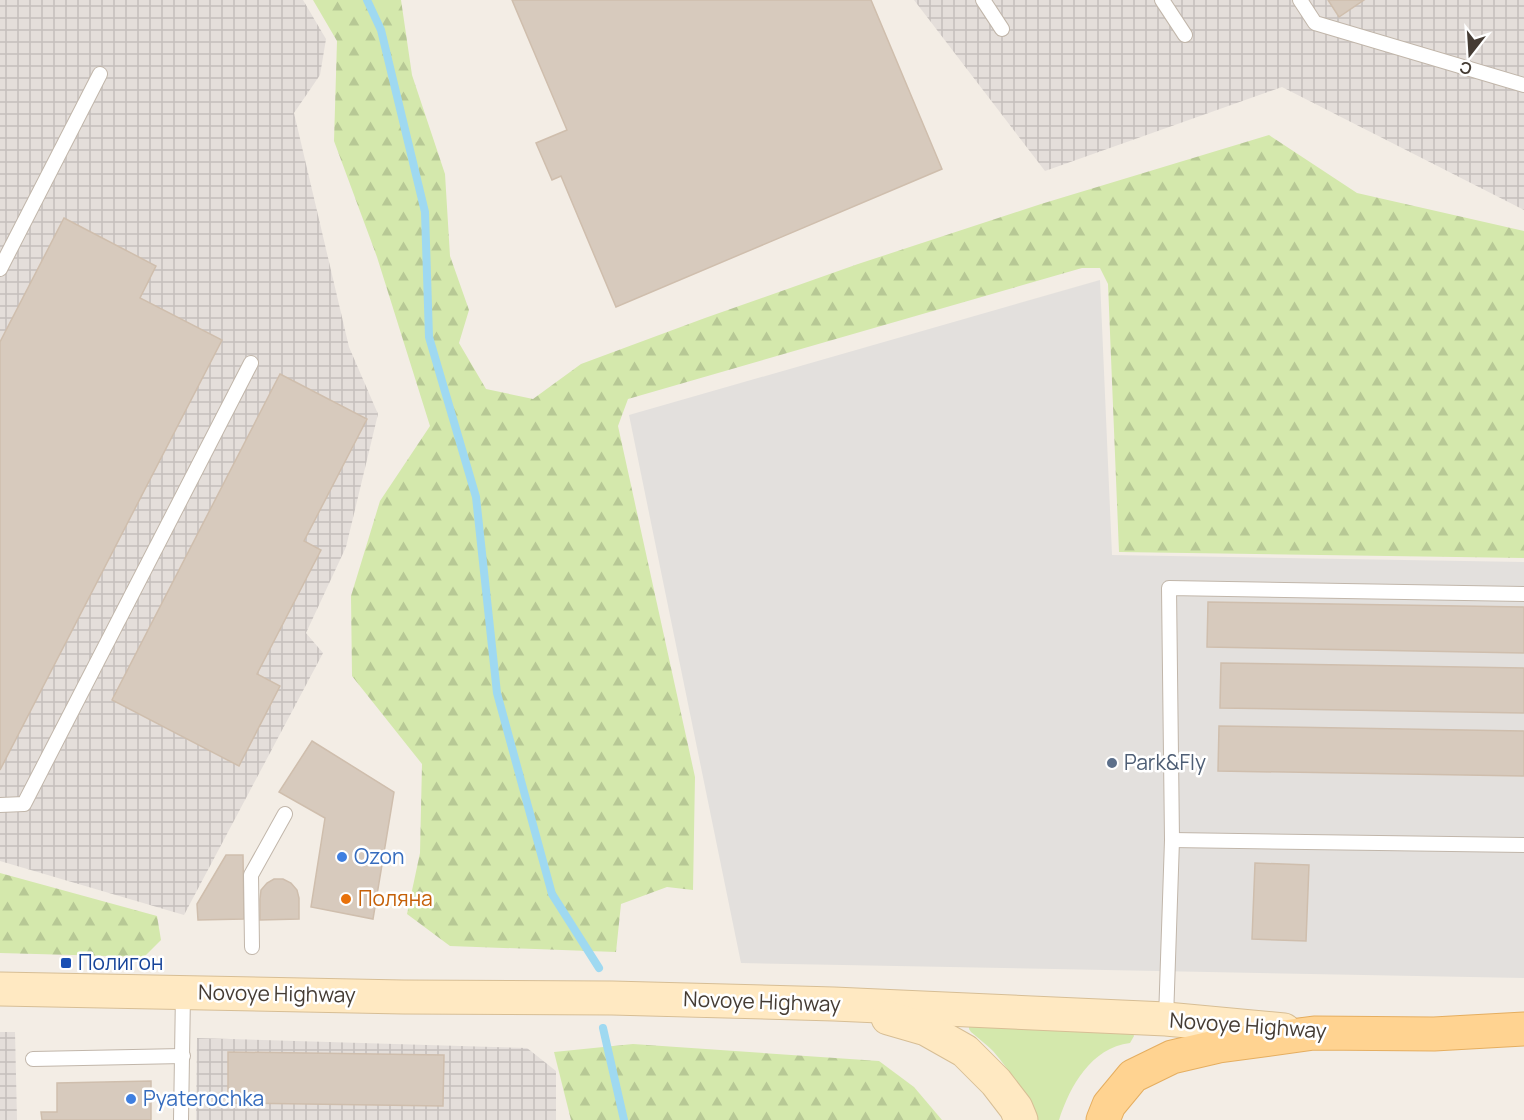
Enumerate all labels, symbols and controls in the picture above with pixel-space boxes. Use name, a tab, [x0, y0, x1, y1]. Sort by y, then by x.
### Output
north arrow	[1440, 24, 1500, 84]
text: С	[1457, 56, 1474, 81]
place label: Park&Fly	[1124, 748, 1206, 776]
marker: Park&Fly	[1105, 756, 1119, 770]
place label: Ozon	[354, 842, 404, 870]
marker: Ozon	[335, 850, 349, 864]
place label: Поляна	[358, 884, 433, 912]
marker: Поляна	[339, 892, 353, 906]
place label: Полигон	[78, 948, 163, 976]
marker: Полигон	[59, 956, 73, 970]
street label: Novoye Highway	[198, 978, 356, 1008]
street label: Novoye Highway	[683, 984, 841, 1018]
street label: Novoye Highway	[1169, 1006, 1328, 1044]
place label: Pyaterochka	[143, 1084, 264, 1112]
marker: Pyaterochka	[124, 1092, 138, 1106]

